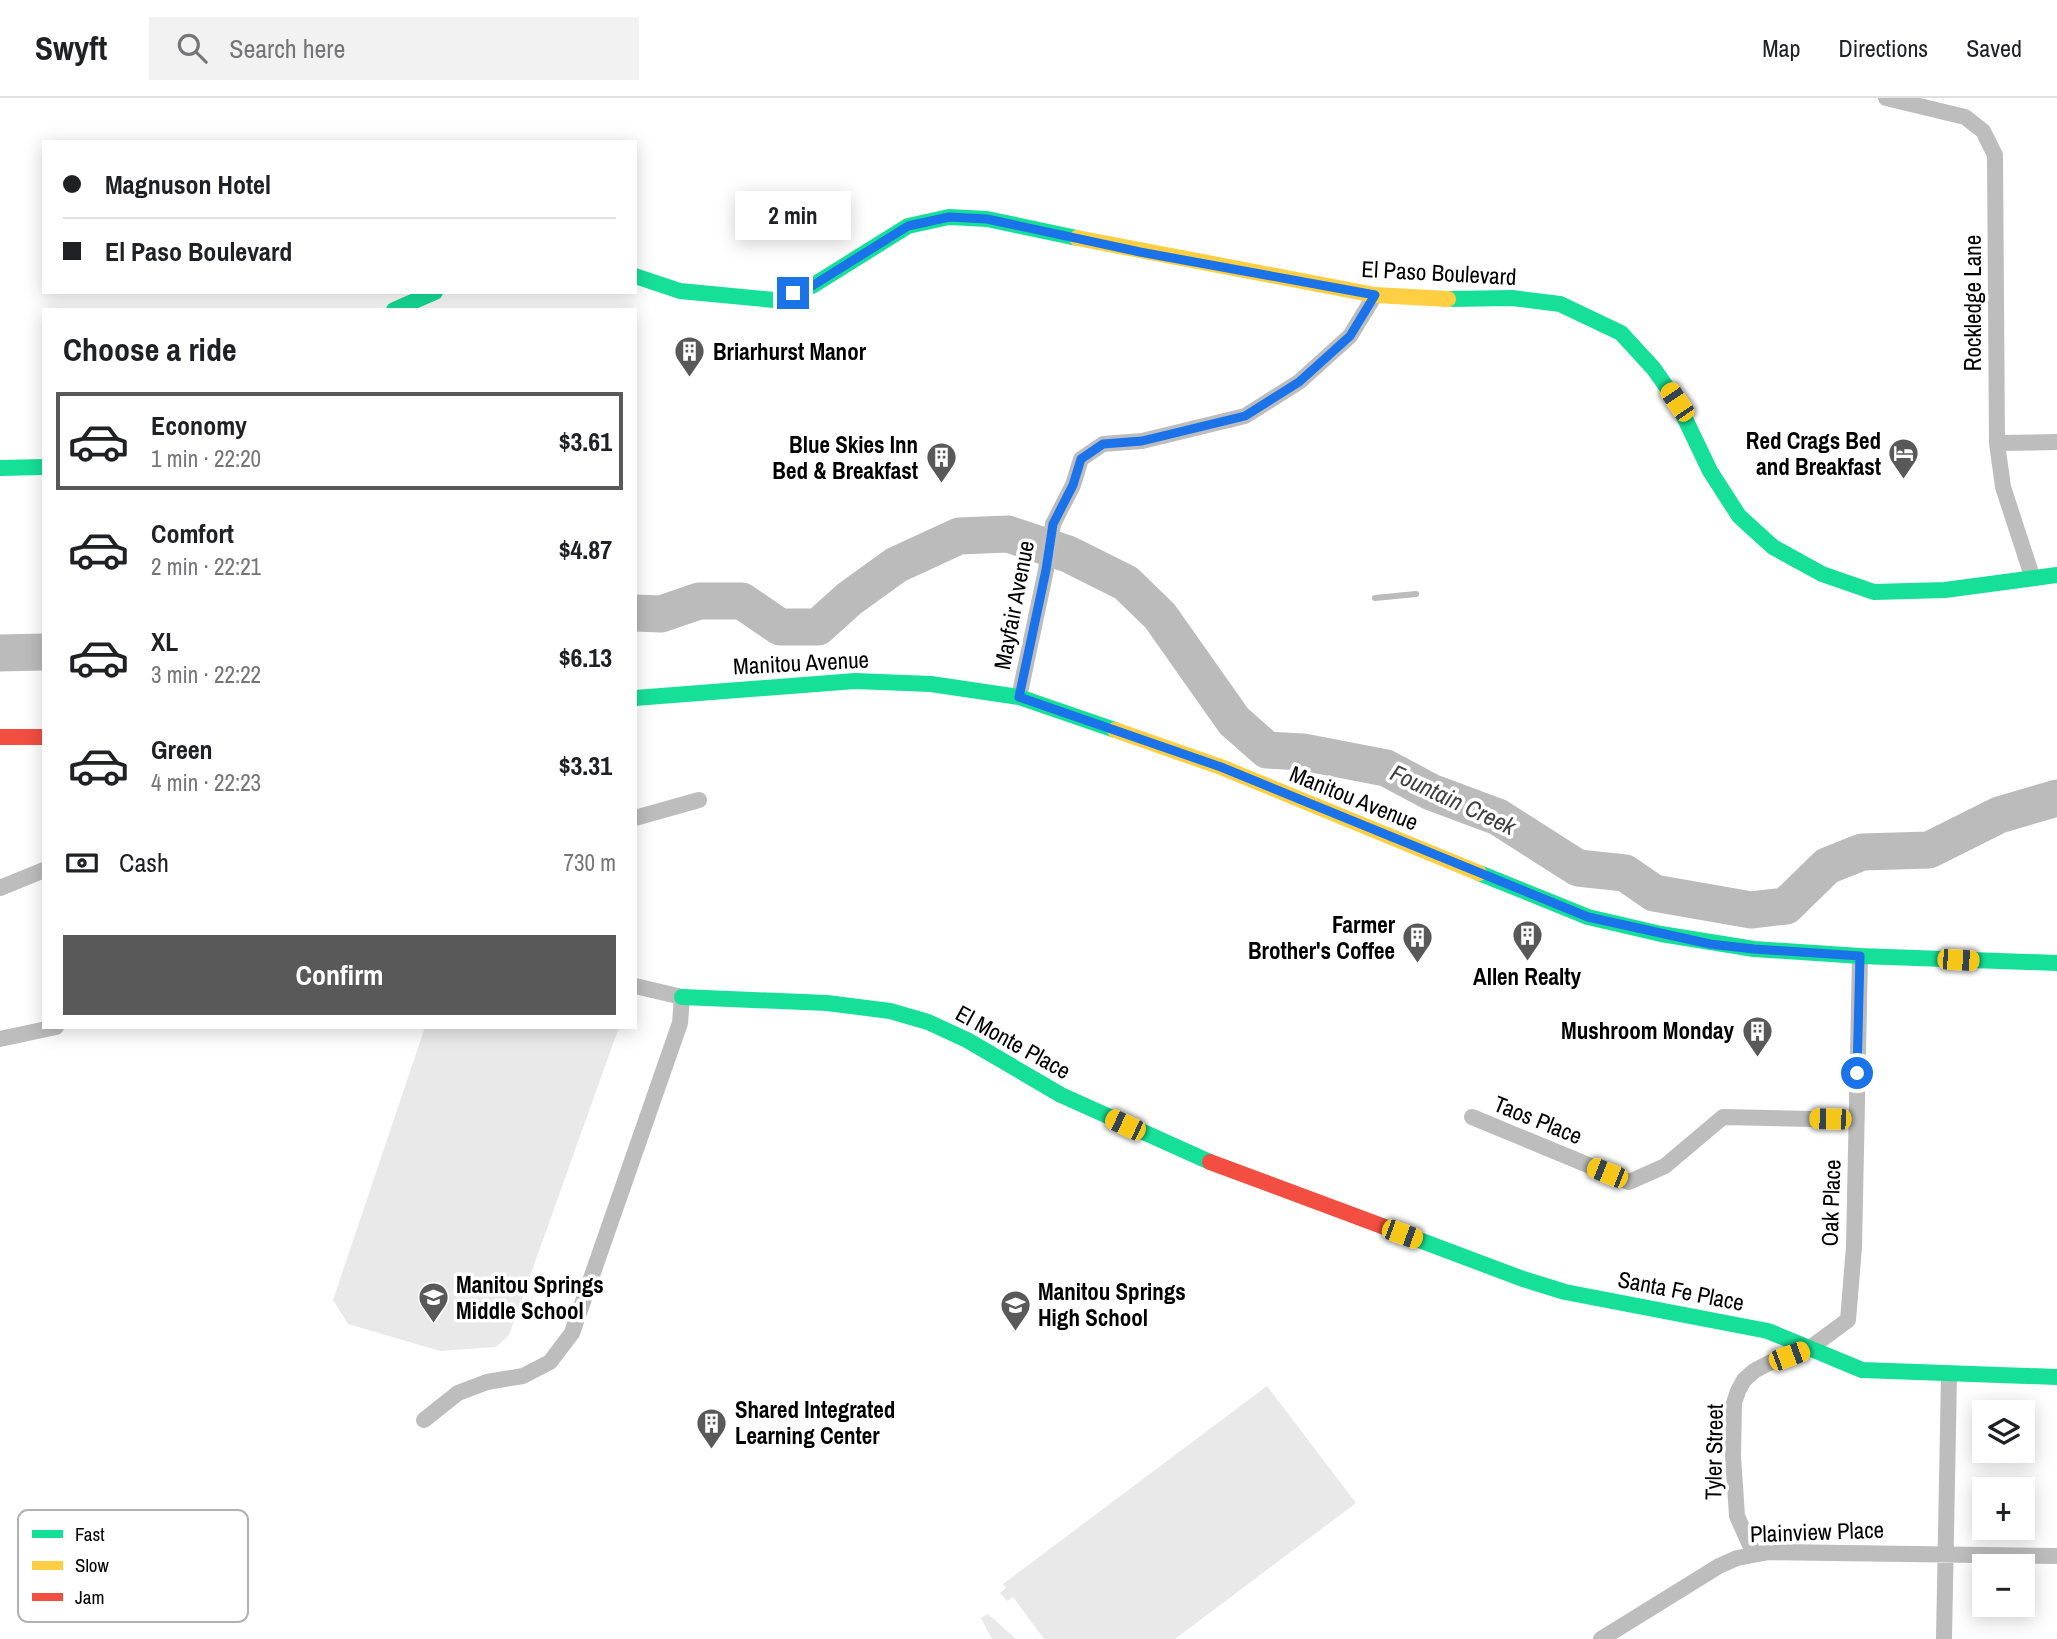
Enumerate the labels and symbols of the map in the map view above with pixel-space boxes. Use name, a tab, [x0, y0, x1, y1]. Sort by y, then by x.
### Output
callout: 2 min	[735, 192, 851, 240]
street label: Rockledge Lane	[1957, 235, 1988, 371]
street label: El Paso Boulevard	[1361, 253, 1517, 292]
route end	[777, 277, 809, 309]
building icon: Briarhurst Manor	[673, 335, 707, 379]
place label: Briarhurst Manor	[713, 336, 867, 367]
car	[1657, 379, 1698, 425]
place label: Red Crags Bed and Breakfast	[1746, 425, 1881, 482]
place label: Blue Skies Inn Bed & Breakfast	[772, 429, 918, 486]
hotel icon: Red Crags Bed and Breakfast	[1887, 437, 1921, 481]
building icon: Blue Skies Inn Bed & Breakfast	[924, 441, 958, 485]
street label: Mayfair Avenue	[986, 538, 1041, 672]
street label: Manitou Avenue	[732, 643, 870, 682]
water label: Fountain Creek	[1386, 756, 1522, 843]
street label: Manitou Avenue	[1285, 758, 1423, 837]
place label: Farmer Brother's Coffee	[1248, 909, 1396, 966]
building icon: Allen Realty	[1510, 919, 1544, 963]
building icon: Farmer Brother's Coffee	[1401, 921, 1435, 965]
car	[1937, 948, 1980, 972]
place label: Allen Realty	[1473, 961, 1581, 992]
street label: El Monte Place	[950, 997, 1076, 1086]
building icon: Mushroom Monday	[1740, 1014, 1774, 1058]
place label: Mushroom Monday	[1561, 1015, 1734, 1046]
route start	[1841, 1057, 1873, 1089]
street label: Taos Place	[1489, 1088, 1587, 1151]
car	[1102, 1107, 1149, 1143]
car	[1809, 1108, 1852, 1130]
car	[1584, 1155, 1631, 1191]
street label: Oak Place	[1813, 1159, 1848, 1247]
car	[1379, 1217, 1426, 1251]
street label: Santa Fe Place	[1615, 1263, 1747, 1318]
place label: Manitou Springs Middle School	[456, 1269, 604, 1326]
place label: Manitou Springs High School	[1038, 1276, 1186, 1333]
school or university icon: Manitou Springs Middle School	[416, 1281, 450, 1325]
school or university icon: Manitou Springs High School	[998, 1288, 1032, 1332]
car	[1766, 1339, 1813, 1373]
place label: Shared Integrated Learning Center	[735, 1394, 895, 1451]
street label: Tyler Street	[1697, 1404, 1730, 1500]
building icon: Shared Integrated Learning Center	[695, 1406, 729, 1450]
legend	[18, 1510, 248, 1622]
street label: Plainview Place	[1749, 1514, 1885, 1549]
text: Fast	[75, 1521, 105, 1547]
text: Slow	[75, 1552, 110, 1578]
text: Jam	[75, 1584, 104, 1610]

